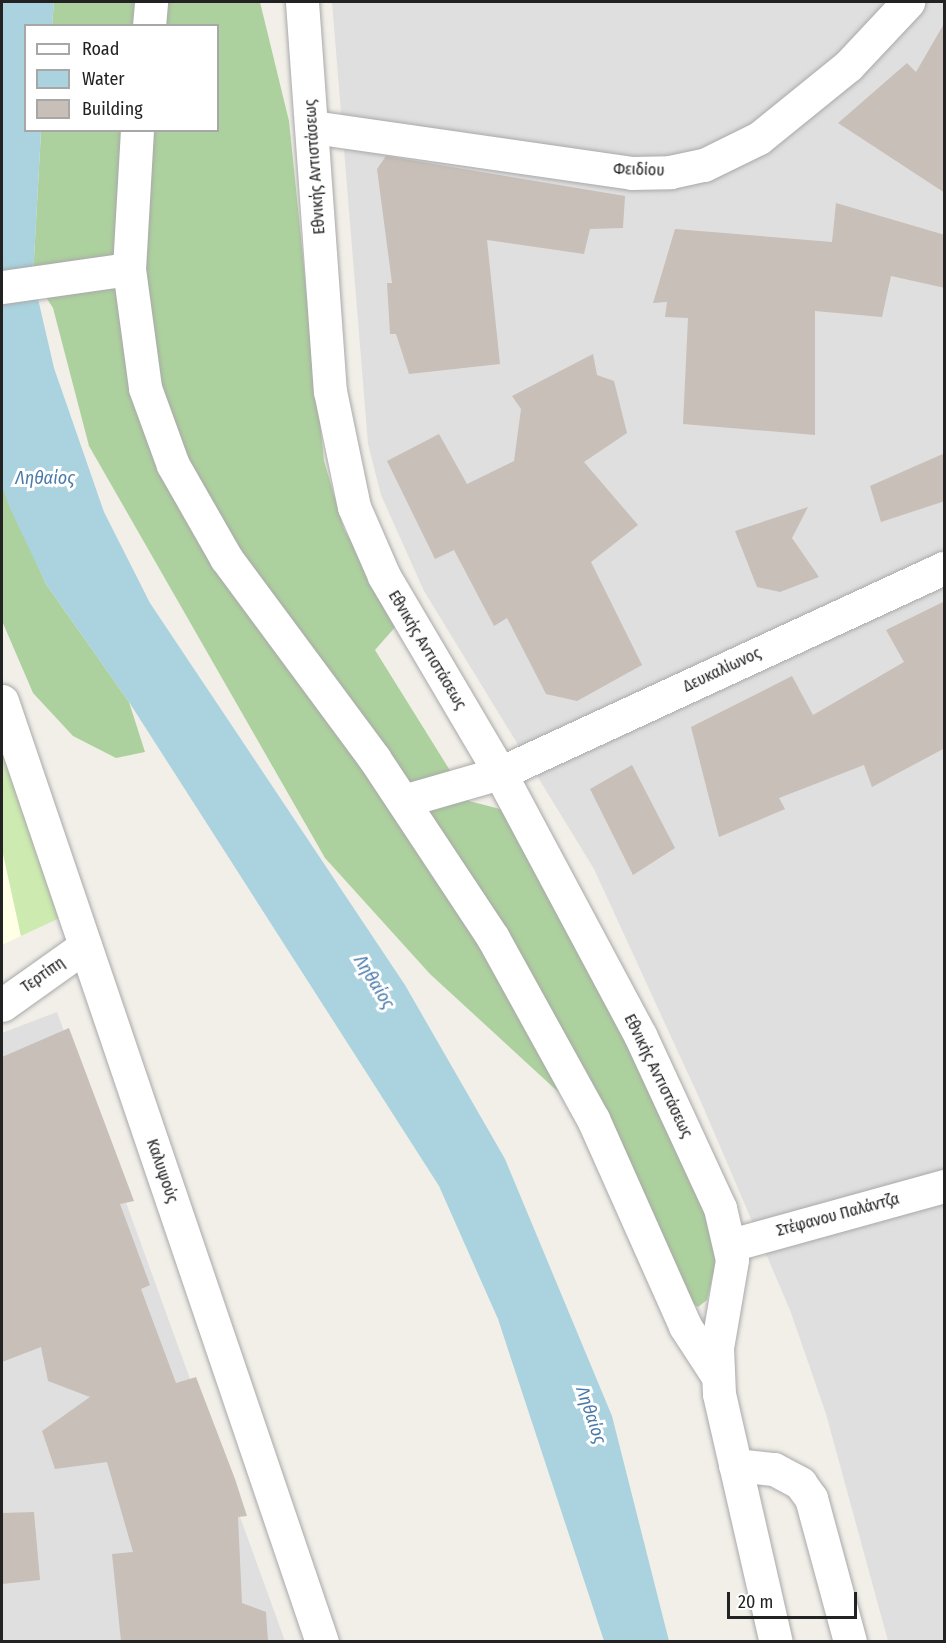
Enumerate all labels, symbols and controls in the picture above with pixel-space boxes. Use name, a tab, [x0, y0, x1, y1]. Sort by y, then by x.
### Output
legend	[24, 24, 219, 132]
text: Road	[82, 38, 119, 60]
text: Water	[82, 68, 125, 90]
text: Building	[82, 98, 143, 120]
street label: Εθνικής Αντιστάσεως	[301, 99, 329, 235]
street label: Φειδίου	[613, 160, 665, 180]
water label: Ληθαίος	[15, 467, 75, 489]
street label: Εθνικής Αντιστάσεως	[384, 587, 470, 713]
street label: Δευκαλίωνος	[680, 644, 764, 696]
water label: Ληθαίος	[349, 951, 399, 1013]
street label: Τερτίπη	[17, 953, 69, 997]
street label: Εθνικής Αντιστάσεως	[620, 1011, 696, 1141]
street label: Καλυψούς	[142, 1137, 182, 1205]
street label: Στέφανου Παλάντζα	[774, 1189, 902, 1241]
water label: Ληθαίος	[571, 1383, 611, 1447]
scale bar	[730, 1580, 860, 1618]
text: 20 m	[738, 1591, 773, 1613]

